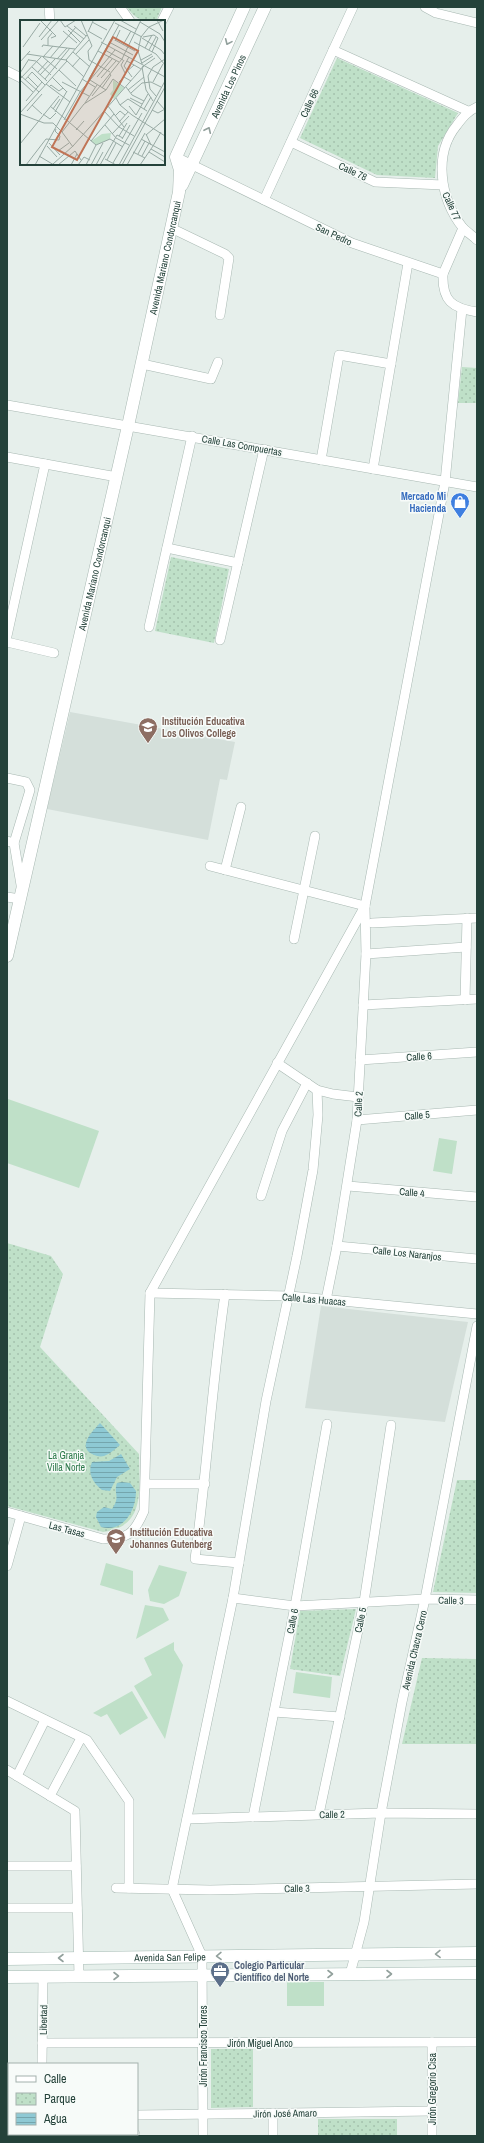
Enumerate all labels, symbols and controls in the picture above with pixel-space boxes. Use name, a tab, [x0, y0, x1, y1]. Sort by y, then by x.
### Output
inset map	[20, 20, 165, 165]
one-way arrow	[225, 38, 233, 46]
street label: Avenida Los Pinos	[208, 53, 249, 121]
street label: Calle 66	[297, 86, 322, 120]
one-way arrow	[203, 126, 211, 134]
street label: Calle 78	[336, 159, 370, 184]
street label: Calle 77	[439, 190, 464, 223]
street label: Avenida Mariano Condorcanqui	[146, 200, 184, 317]
street label: San Pedro	[313, 220, 354, 249]
street label: Calle Las Compuertas	[201, 432, 283, 459]
place label: Mercado Mi Hacienda	[401, 490, 446, 515]
shop icon: Mercado Mi Hacienda	[449, 491, 471, 519]
street label: Avenida Mariano Condorcanqui	[75, 516, 114, 633]
place label: Institución Educativa Los Olivos College	[162, 715, 245, 740]
school or university icon: Institución Educativa Los Olivos College	[137, 716, 159, 744]
street label: Calle 6	[406, 1049, 433, 1064]
street label: Calle 2	[351, 1091, 366, 1117]
street label: Calle 5	[404, 1108, 431, 1123]
street label: Calle 4	[399, 1185, 426, 1200]
street label: Calle Los Naranjos	[372, 1243, 442, 1264]
street label: Calle Las Huacas	[281, 1290, 347, 1309]
park label: La Granja Villa Norte	[47, 1449, 86, 1474]
street label: Las Tasas	[47, 1518, 86, 1541]
place label: Institución Educativa Johannes Gutenberg	[130, 1526, 213, 1551]
school or university icon: Institución Educativa Johannes Gutenberg	[105, 1527, 127, 1555]
street label: Calle 3	[438, 1594, 464, 1607]
street label: Calle 5	[351, 1606, 370, 1634]
street label: Calle 6	[284, 1607, 301, 1635]
street label: Avenida Chacra Cerro	[399, 1609, 430, 1692]
street label: Calle 2	[319, 1808, 345, 1821]
street label: Calle 3	[284, 1882, 310, 1895]
street label: Avenida San Felipe	[133, 1950, 206, 1964]
one-way arrow	[435, 1950, 441, 1958]
one-way arrow	[216, 1952, 222, 1960]
one-way arrow	[58, 1954, 64, 1962]
place label: Colegio Particular Científico del Norte	[234, 1959, 310, 1984]
office icon: Colegio Particular Científico del Norte	[209, 1960, 231, 1988]
one-way arrow	[327, 1970, 333, 1978]
one-way arrow	[386, 1970, 392, 1978]
one-way arrow	[113, 1972, 119, 1980]
street label: Libertad	[37, 2005, 50, 2035]
street label: Jirón Francisco Torres	[197, 2005, 210, 2087]
street label: Jirón Miguel Anco	[227, 2037, 293, 2050]
street label: Jirón Gregorio Cisa	[426, 2053, 439, 2125]
legend	[8, 2063, 138, 2135]
text: Calle	[44, 2071, 66, 2087]
text: Parque	[44, 2091, 76, 2107]
street label: Jirón José Amaro	[253, 2106, 317, 2121]
text: Agua	[43, 2111, 68, 2127]

